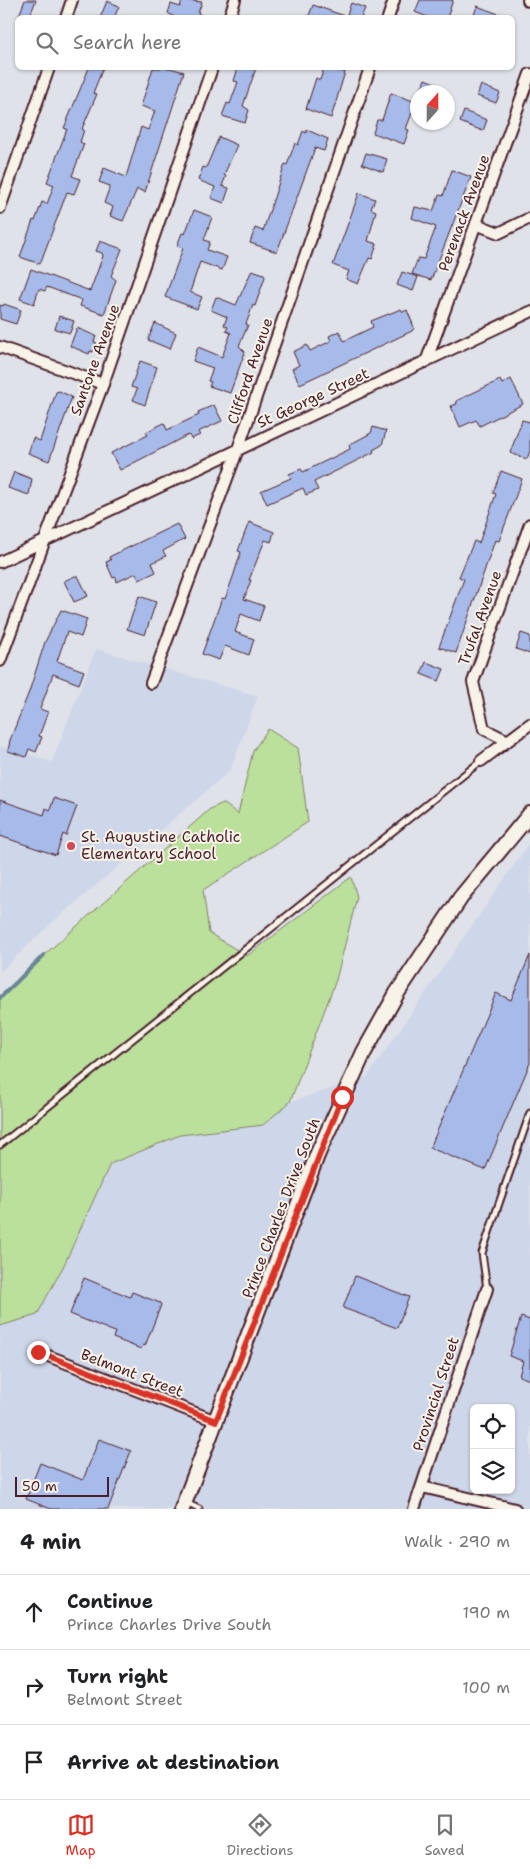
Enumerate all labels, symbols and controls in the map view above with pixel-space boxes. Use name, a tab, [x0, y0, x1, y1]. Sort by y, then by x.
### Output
search box	[15, 15, 515, 70]
icon: search	[33, 29, 61, 57]
text: Search here	[73, 30, 182, 55]
north arrow	[410, 85, 455, 130]
street label: Perenack Avenue	[434, 152, 494, 274]
street label: Santone Avenue	[66, 301, 124, 419]
street label: Clifford Avenue	[222, 315, 278, 427]
street label: St George Street	[254, 363, 372, 433]
street label: Trufal Avenue	[454, 568, 506, 668]
place label: St. Augustine Catholic Elementary School	[81, 827, 240, 864]
marker: St. Augustine Catholic Elementary School	[65, 840, 77, 852]
route start	[331, 1086, 354, 1109]
street label: Prince Charles Drive South	[237, 1115, 325, 1301]
street label: Provincial Street	[408, 1334, 464, 1454]
route end	[27, 1341, 50, 1364]
street label: Belmont Street	[78, 1344, 186, 1402]
map controls	[470, 1404, 515, 1494]
button: locate	[470, 1404, 515, 1449]
button: layers	[470, 1449, 515, 1494]
scale bar	[15, 1474, 109, 1497]
text: 50 m	[22, 1477, 57, 1495]
text: 4 min	[20, 1528, 81, 1556]
text: Walk · 290 m	[404, 1531, 510, 1552]
text: Continue	[67, 1589, 153, 1614]
icon: ahead	[20, 1598, 48, 1626]
text: 190 m	[463, 1602, 510, 1623]
text: Prince Charles Drive South	[67, 1614, 271, 1635]
text: Turn right	[67, 1664, 168, 1689]
icon: right	[20, 1673, 48, 1701]
text: 100 m	[462, 1677, 510, 1698]
text: Belmont Street	[67, 1689, 183, 1710]
icon: arrive	[20, 1748, 48, 1776]
text: Arrive at destination	[67, 1750, 279, 1775]
tab: Map	[66, 1811, 96, 1859]
tab: Directions	[227, 1811, 293, 1859]
tab: Saved	[425, 1811, 464, 1859]

